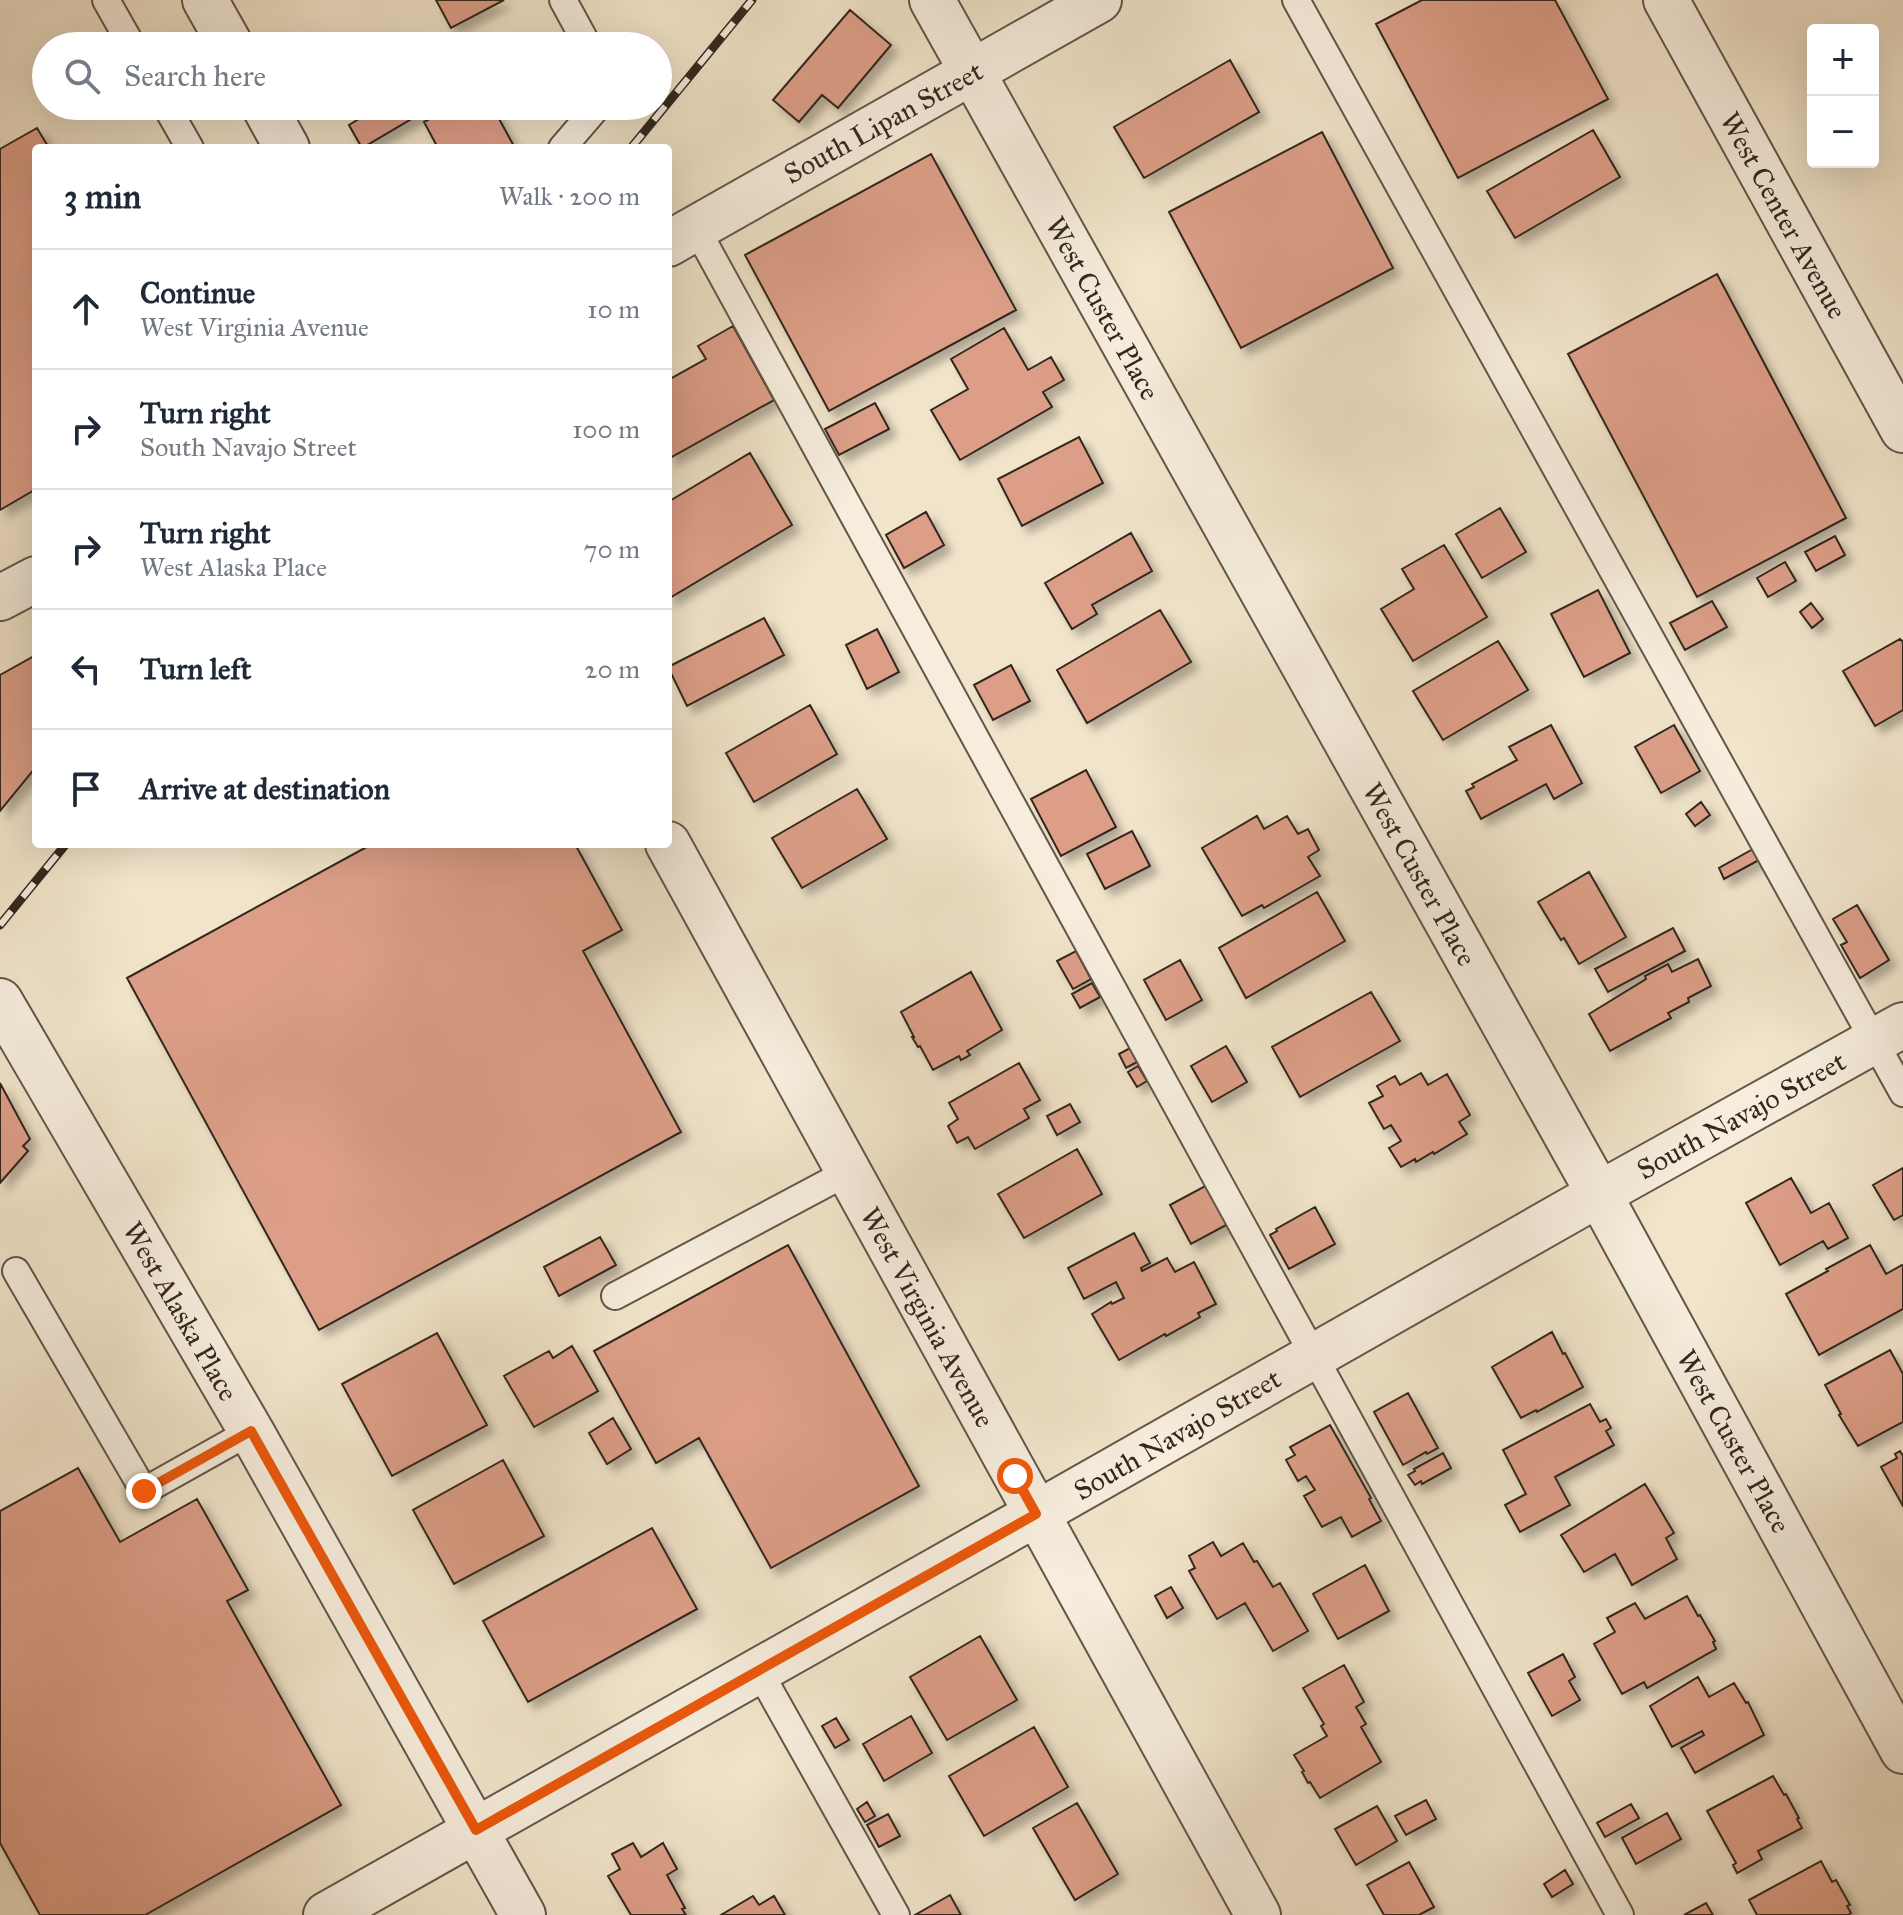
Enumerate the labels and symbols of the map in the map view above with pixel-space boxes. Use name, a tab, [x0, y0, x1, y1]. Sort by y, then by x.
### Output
street label: South Lipan Street	[778, 53, 989, 192]
street label: West Center Avenue	[1712, 106, 1855, 325]
street label: West Custer Place	[1038, 210, 1167, 406]
street label: West Custer Place	[1355, 776, 1484, 972]
street label: South Navajo Street	[1631, 1043, 1852, 1187]
street label: West Virginia Avenue	[853, 1201, 1003, 1433]
street label: West Alaska Place	[115, 1215, 246, 1407]
street label: West Custer Place	[1669, 1343, 1798, 1539]
street label: South Navajo Street	[1067, 1361, 1287, 1508]
route start	[997, 1458, 1033, 1494]
route end	[126, 1473, 162, 1509]

